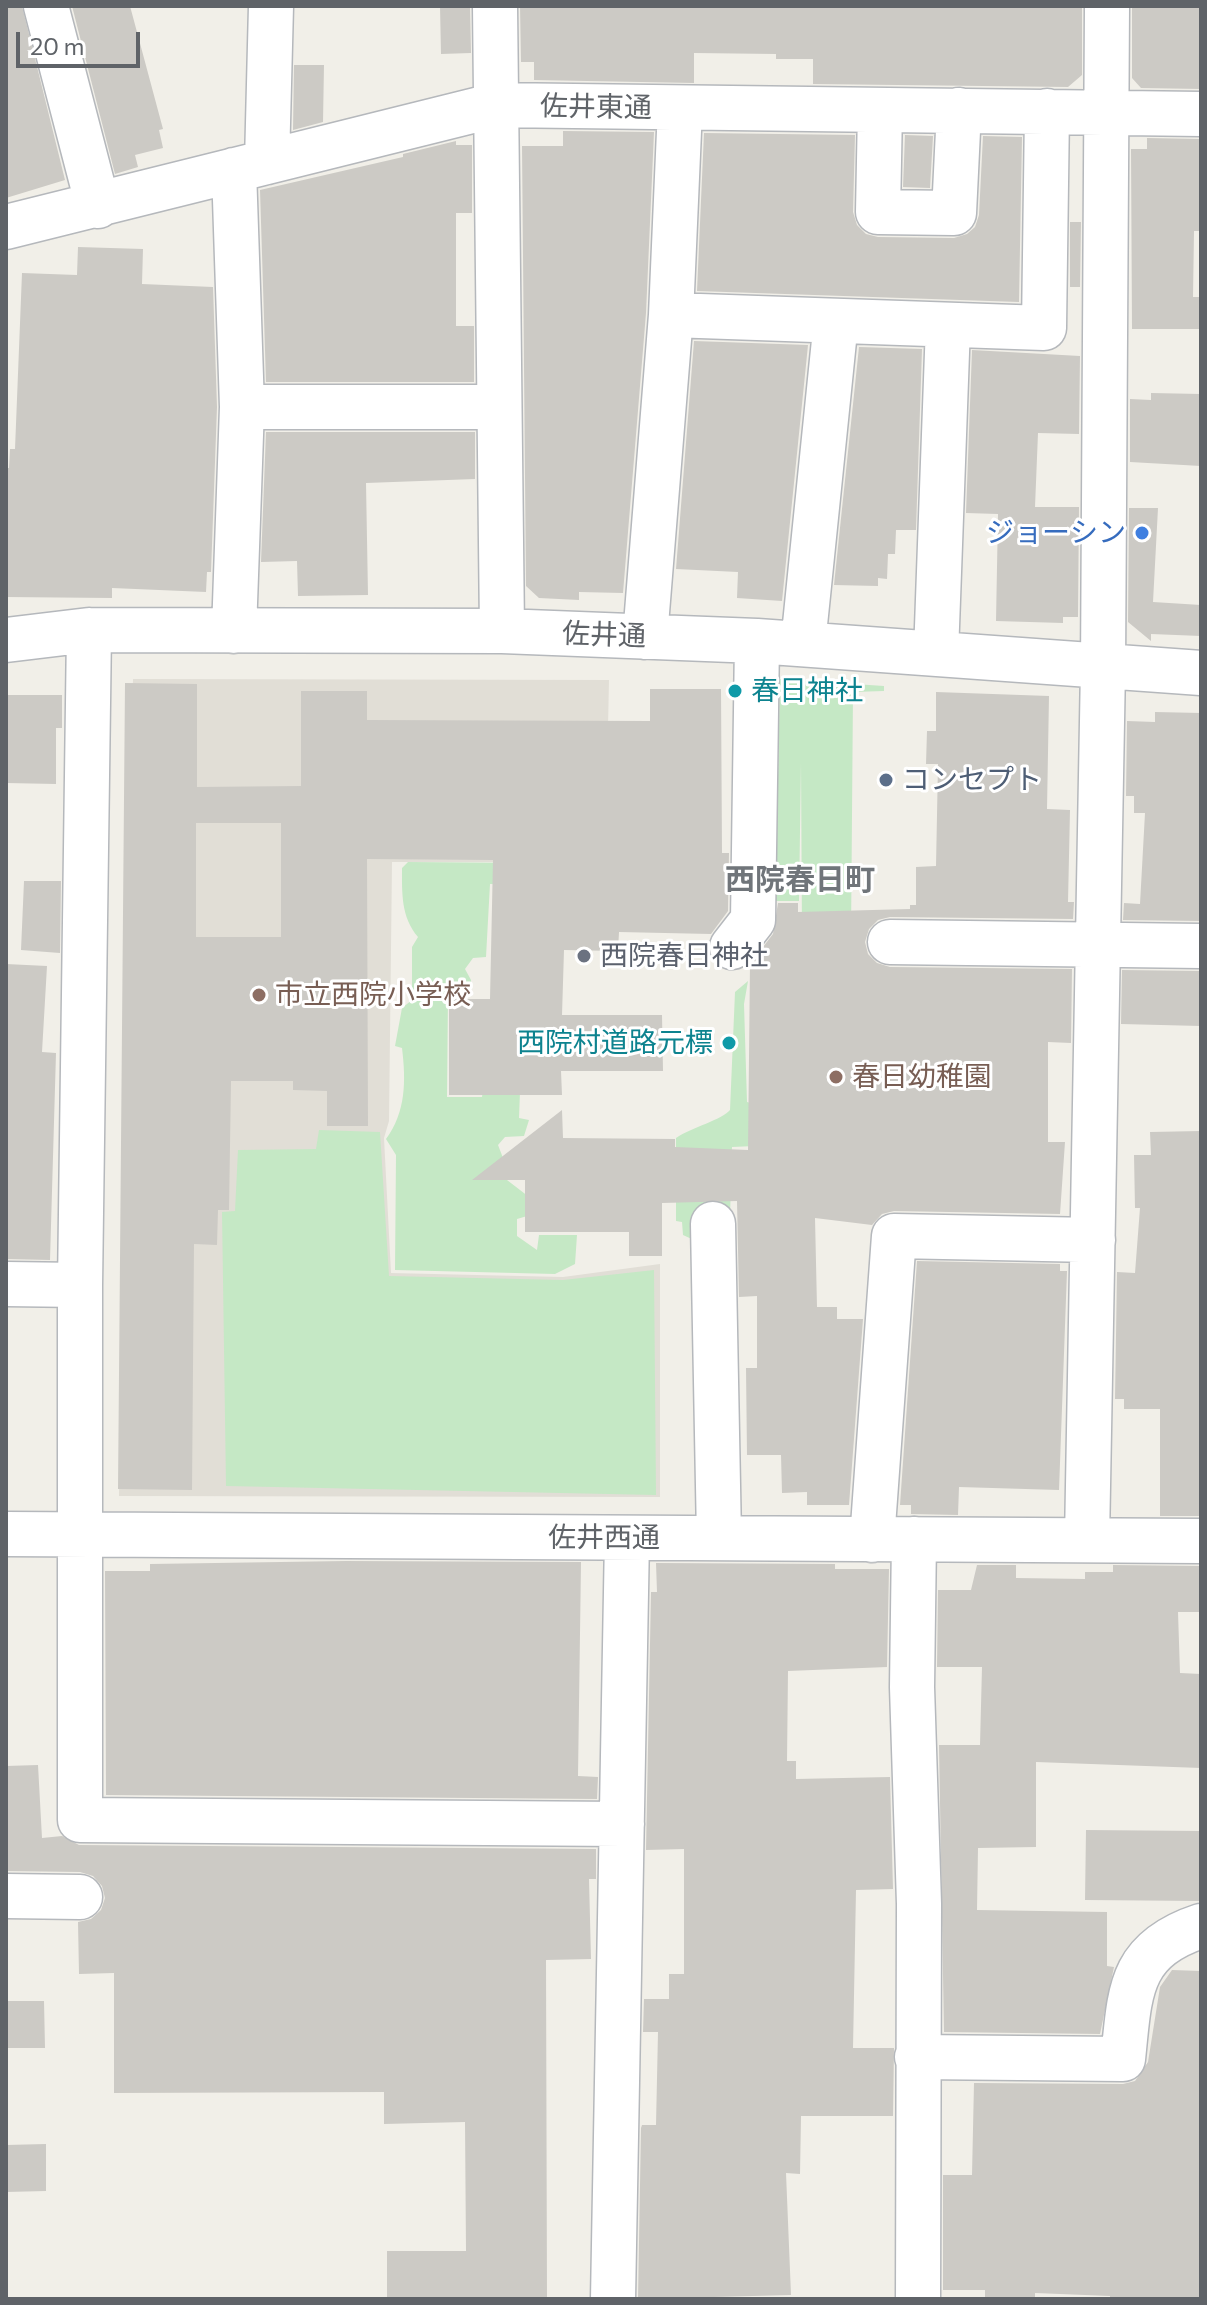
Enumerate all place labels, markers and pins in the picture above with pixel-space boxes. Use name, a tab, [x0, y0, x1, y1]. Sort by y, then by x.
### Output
place label: ジョーシン	[986, 516, 1126, 550]
marker: ジョーシン	[1133, 524, 1151, 542]
place label: 春日神社	[751, 674, 863, 708]
marker: 春日神社	[726, 682, 744, 700]
place label: コンセプト	[902, 763, 1042, 797]
marker: コンセプト	[877, 771, 895, 789]
place label: 西院春日神社	[600, 939, 768, 973]
marker: 西院春日神社	[575, 947, 593, 965]
place label: 市立西院小学校	[275, 978, 471, 1012]
marker: 市立西院小学校	[250, 986, 268, 1004]
place label: 西院村道路元標	[517, 1026, 713, 1060]
marker: 西院村道路元標	[720, 1034, 738, 1052]
place label: 春日幼稚園	[852, 1060, 992, 1094]
marker: 春日幼稚園	[827, 1068, 845, 1086]

